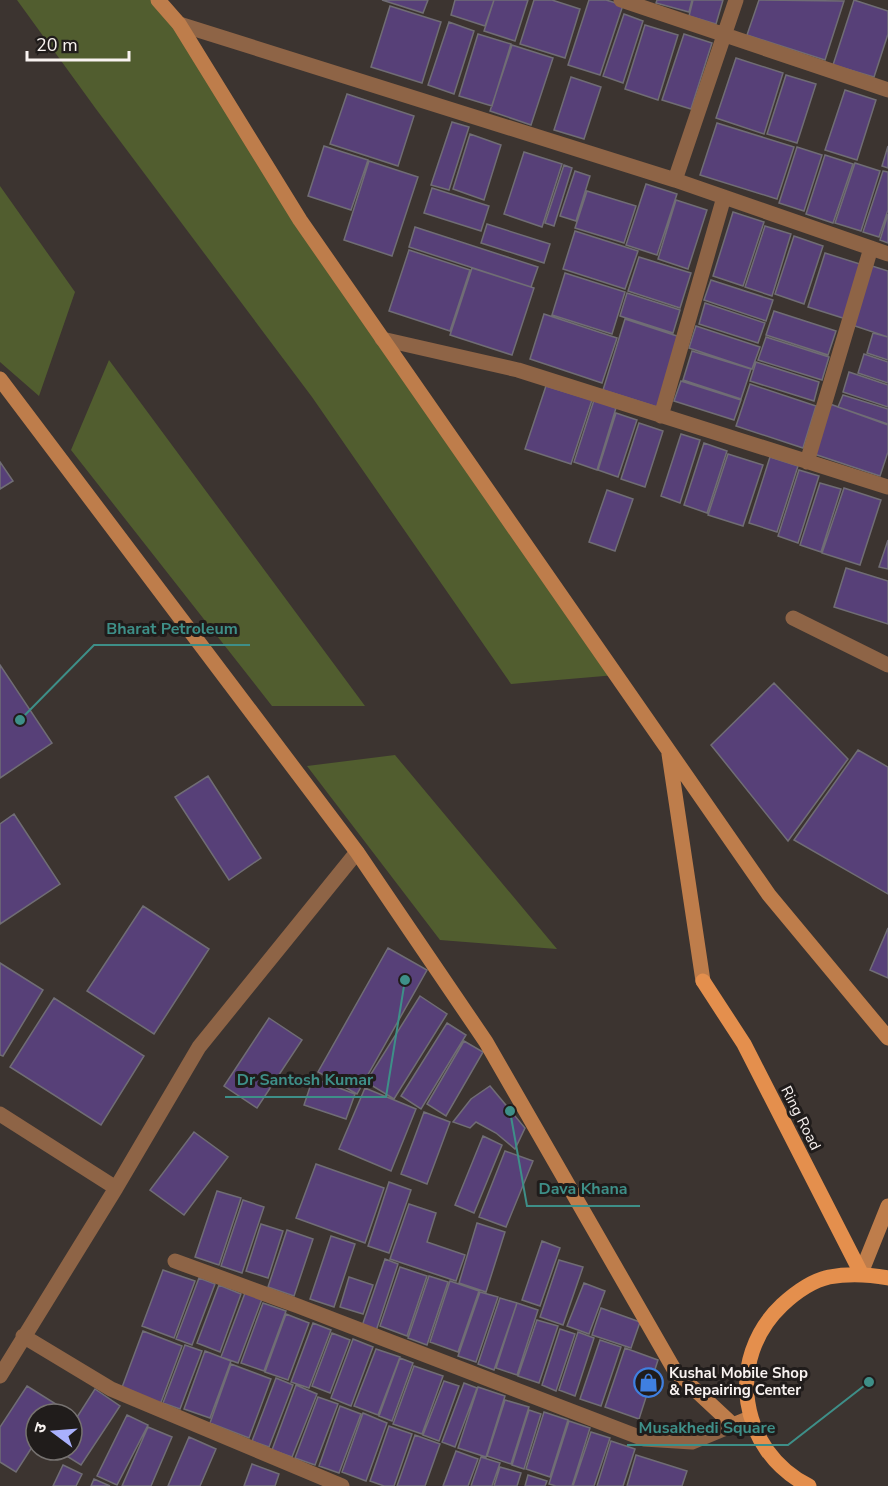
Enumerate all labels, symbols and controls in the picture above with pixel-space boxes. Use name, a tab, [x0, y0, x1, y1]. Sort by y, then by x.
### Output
scale bar	[27, 24, 129, 62]
text: 20 m	[36, 33, 78, 57]
callout: Bharat Petroleum	[94, 611, 250, 645]
text: Bharat Petroleum	[106, 618, 238, 640]
callout: Dr Santosh Kumar	[225, 1063, 386, 1097]
text: Dr Santosh Kumar	[237, 1069, 374, 1091]
street label: Ring Road	[776, 1082, 826, 1154]
callout: Dava Khana	[527, 1172, 640, 1206]
text: Dava Khana	[538, 1178, 628, 1200]
place label: Kushal Mobile Shop & Repairing Center	[669, 1363, 808, 1400]
shop icon: Kushal Mobile Shop & Repairing Center	[632, 1366, 664, 1398]
north arrow	[24, 1402, 84, 1462]
callout: Musakhedi Square	[627, 1411, 788, 1445]
text: Musakhedi Square	[639, 1417, 776, 1439]
text: उ	[29, 1420, 53, 1436]

